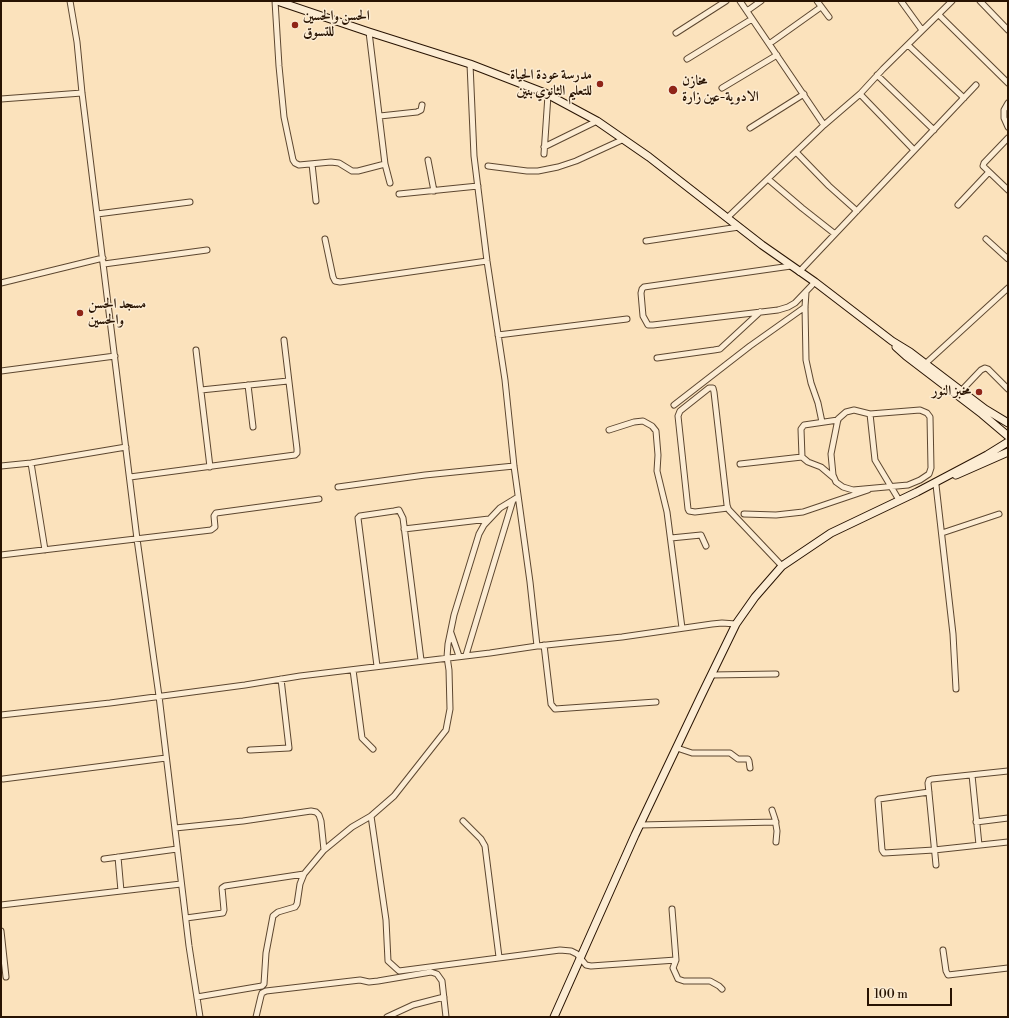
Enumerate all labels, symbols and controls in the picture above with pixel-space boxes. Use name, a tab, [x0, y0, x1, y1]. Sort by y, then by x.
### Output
place label: الحسن والحسين للتسوق	[303, 9, 370, 42]
marker: الحسن والحسين للتسوق	[290, 20, 300, 30]
place label: مدرسة عودة الحياة للتعليم الثانوي بنين	[510, 68, 592, 100]
place label: مخازن الادوية-عين زارة	[682, 74, 759, 106]
marker: مدرسة عودة الحياة للتعليم الثانوي بنين	[595, 79, 605, 89]
marker: مخازن الادوية-عين زارة	[667, 84, 679, 96]
place label: مسجد الحسن والحسين	[88, 297, 146, 330]
marker: مسجد الحسن والحسين	[75, 308, 85, 318]
place label: مخبز النور	[932, 384, 971, 400]
marker: مخبز النور	[974, 387, 984, 397]
scale bar	[869, 980, 954, 1006]
text: 100 m	[874, 987, 908, 1002]

